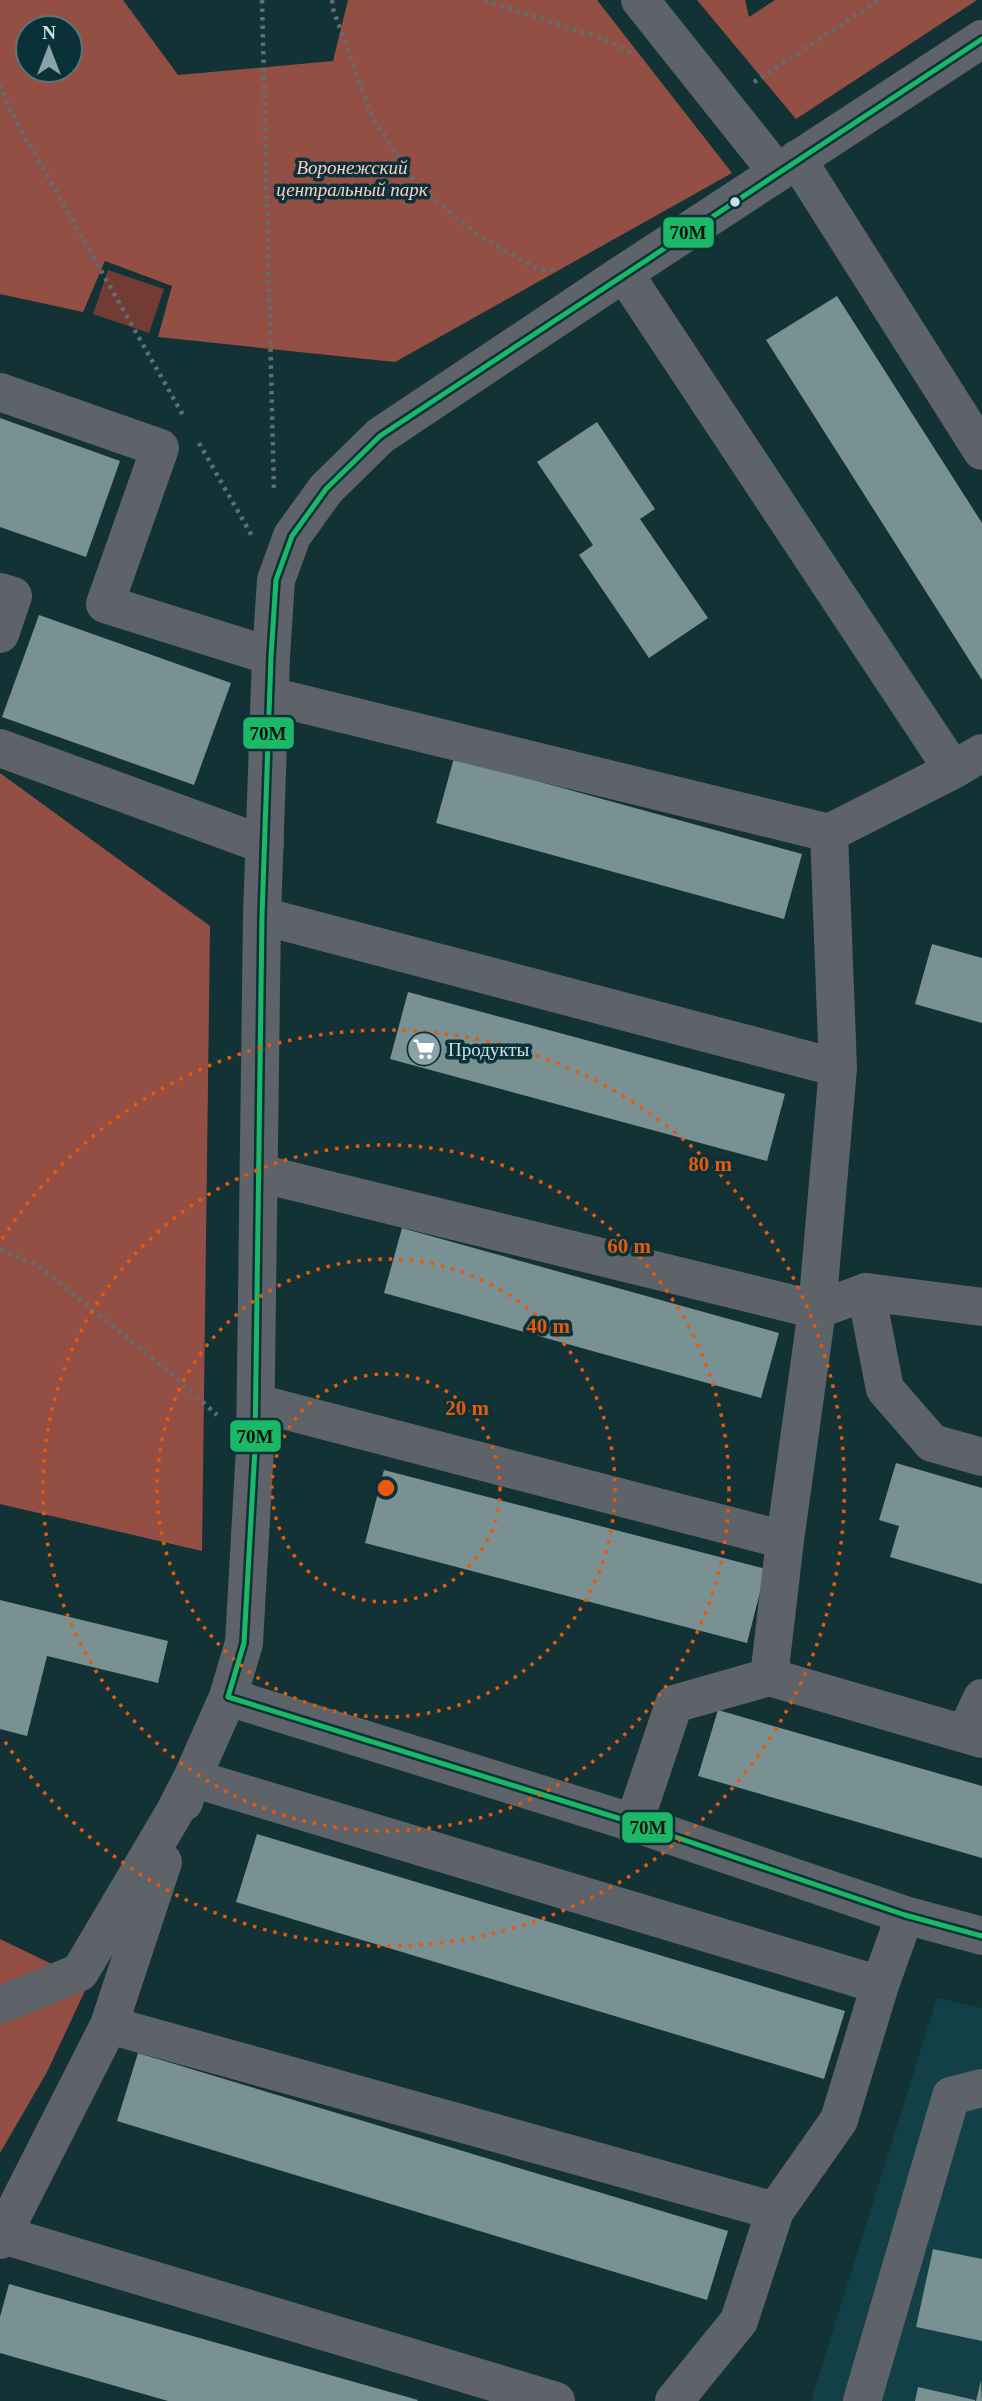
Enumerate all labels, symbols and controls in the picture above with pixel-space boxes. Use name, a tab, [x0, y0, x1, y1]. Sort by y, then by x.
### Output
north arrow	[14, 14, 84, 84]
text: N	[42, 22, 56, 43]
park label: Воронежский центральный парк	[276, 157, 429, 200]
unlabelled marker	[728, 195, 742, 209]
line badge: 70М	[662, 216, 715, 249]
text: 70М	[670, 222, 707, 243]
line badge: 70М	[242, 716, 295, 750]
text: 70М	[250, 723, 287, 744]
supermarket icon: Продукты	[405, 1030, 443, 1068]
place label: Продукты	[448, 1039, 530, 1060]
text: 80 m	[688, 1152, 732, 1176]
text: 60 m	[607, 1234, 651, 1258]
text: 40 m	[526, 1314, 570, 1338]
text: 20 m	[445, 1396, 489, 1420]
line badge: 70М	[229, 1419, 282, 1453]
text: 70М	[237, 1426, 274, 1447]
centre of rings	[374, 1476, 398, 1500]
line badge: 70М	[621, 1811, 674, 1844]
text: 70М	[630, 1817, 667, 1838]

